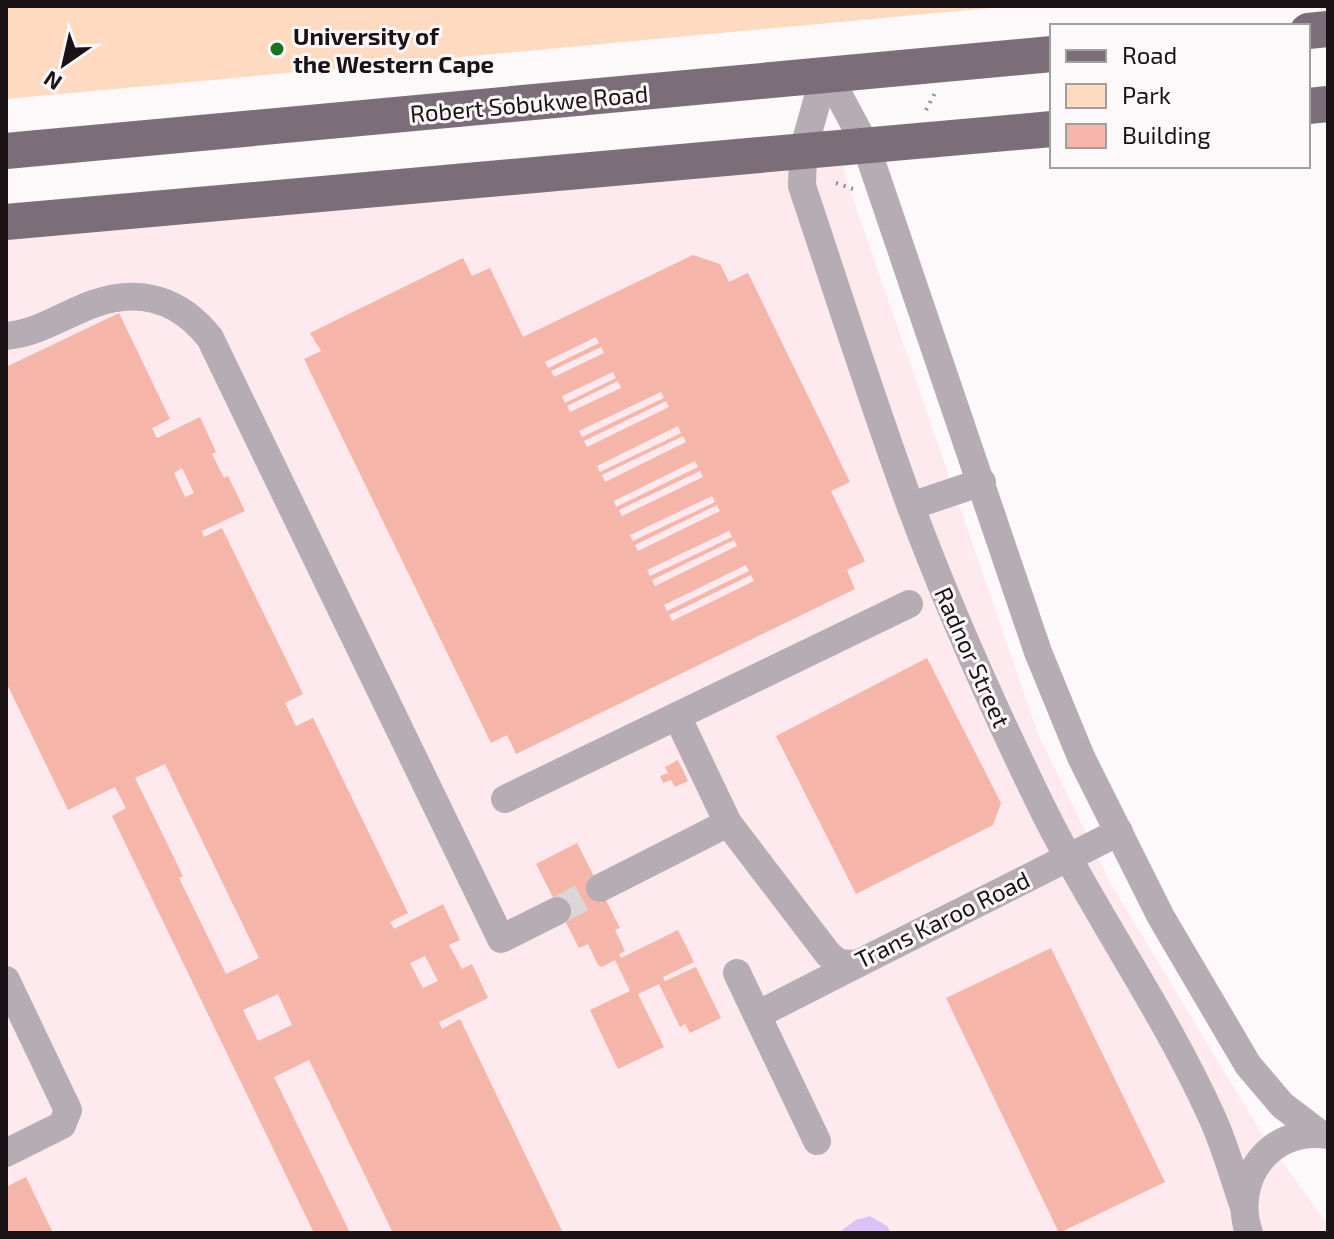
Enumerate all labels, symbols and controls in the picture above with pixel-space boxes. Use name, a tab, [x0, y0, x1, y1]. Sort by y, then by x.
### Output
place label: University of the Western Cape	[293, 21, 494, 78]
north arrow	[24, 24, 104, 104]
legend	[1050, 24, 1310, 168]
marker: University of the Western Cape	[268, 40, 286, 58]
text: Road	[1122, 40, 1177, 69]
text: N	[38, 66, 66, 97]
street label: Robert Sobukwe Road	[409, 78, 649, 128]
text: Park	[1122, 80, 1171, 109]
text: Building	[1122, 120, 1211, 149]
street label: Radnor Street	[929, 582, 1017, 732]
street label: Trans Karoo Road	[850, 864, 1034, 974]

